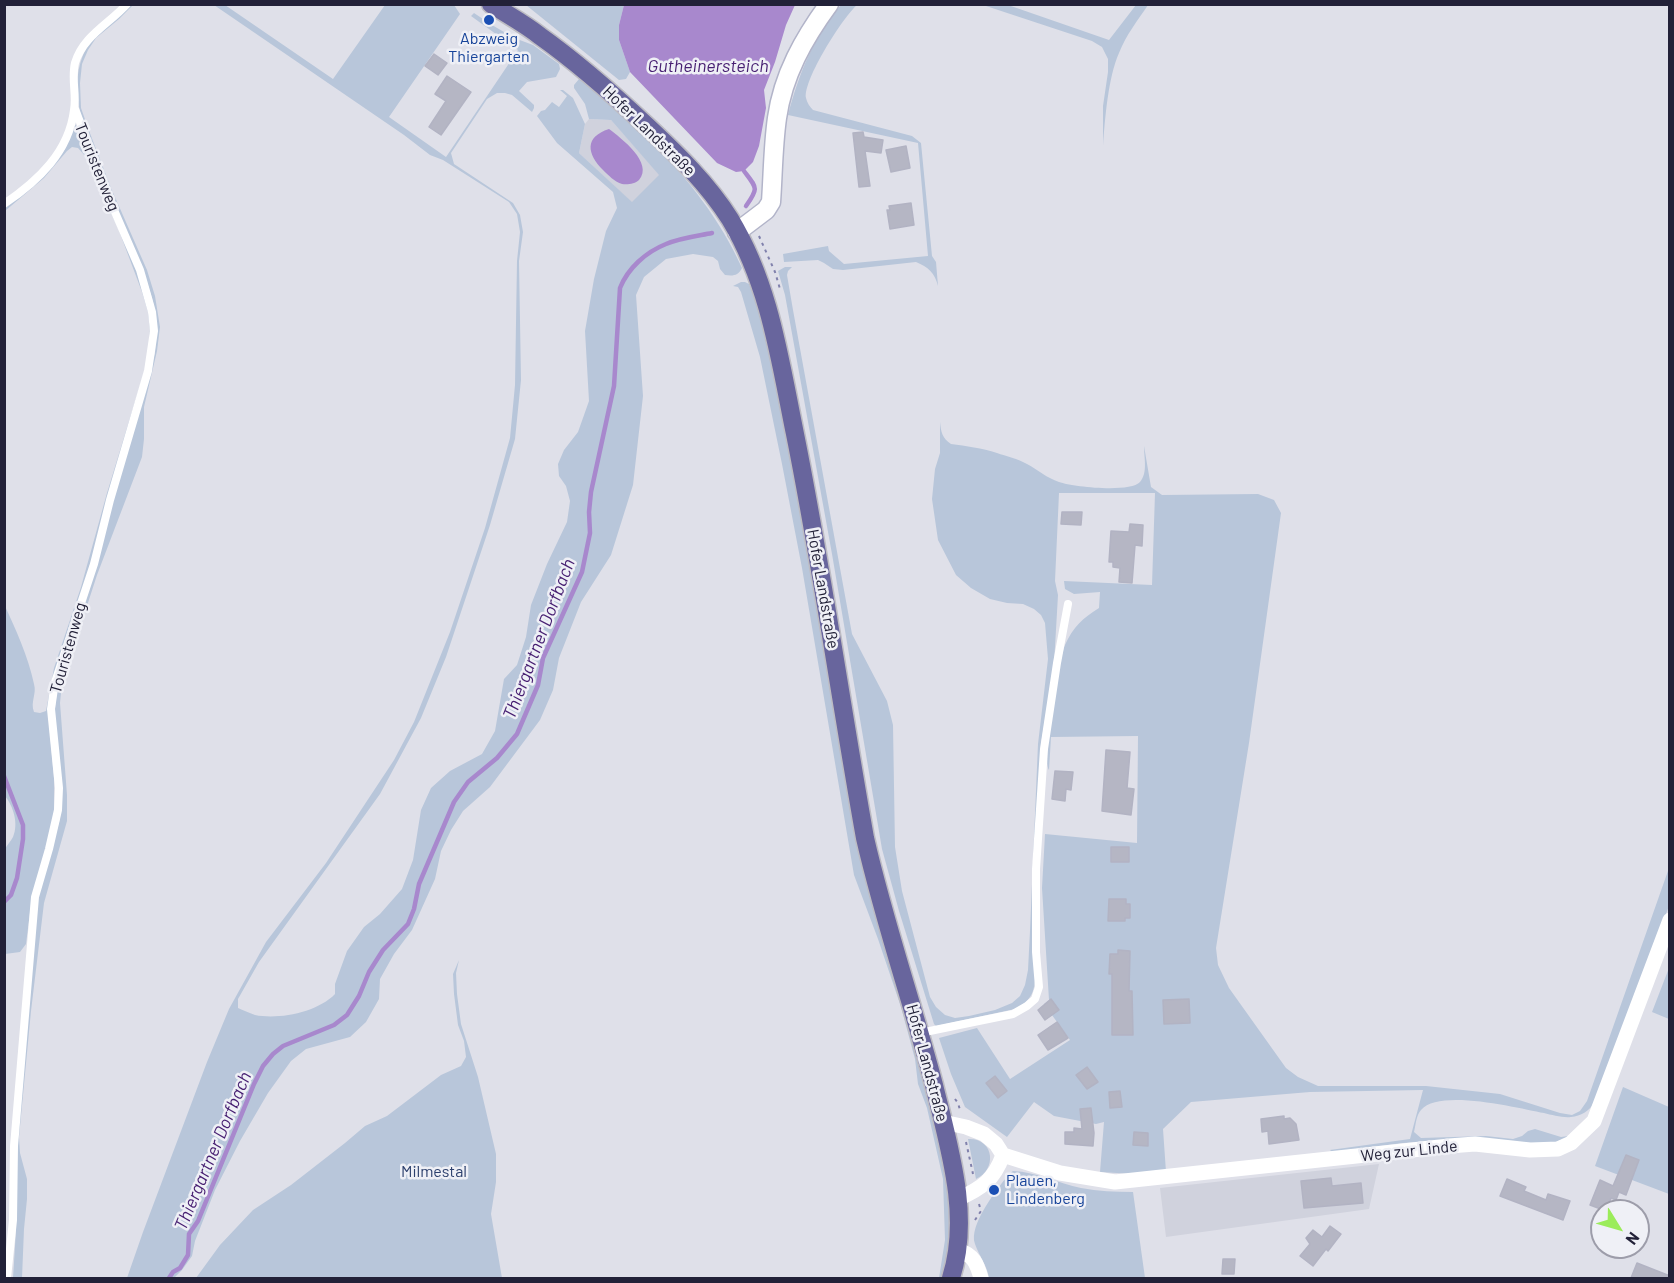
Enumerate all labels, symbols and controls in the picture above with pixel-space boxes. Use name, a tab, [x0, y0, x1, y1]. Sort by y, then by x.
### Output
marker: Abzweig Thiergarten	[482, 13, 496, 27]
place label: Abzweig Thiergarten	[448, 29, 530, 67]
water label: Gutheinersteich	[647, 55, 769, 77]
street label: Hofer Landstraße	[599, 82, 699, 180]
street label: Touristenweg	[71, 120, 123, 214]
street label: Hofer Landstraße	[803, 528, 843, 650]
water label: Thiergartner Dorfbach	[498, 556, 580, 722]
street label: Touristenweg	[46, 600, 90, 696]
street label: Hofer Landstraße	[902, 1002, 952, 1124]
water label: Thiergartner Dorfbach	[170, 1068, 256, 1234]
street label: Weg zur Linde	[1360, 1136, 1458, 1166]
park label: Milmestal	[401, 1162, 467, 1182]
place label: Plauen, Lindenberg	[1006, 1171, 1085, 1209]
marker: Plauen, Lindenberg	[987, 1183, 1001, 1197]
north arrow	[1590, 1199, 1650, 1259]
text: N	[1622, 1229, 1644, 1249]

